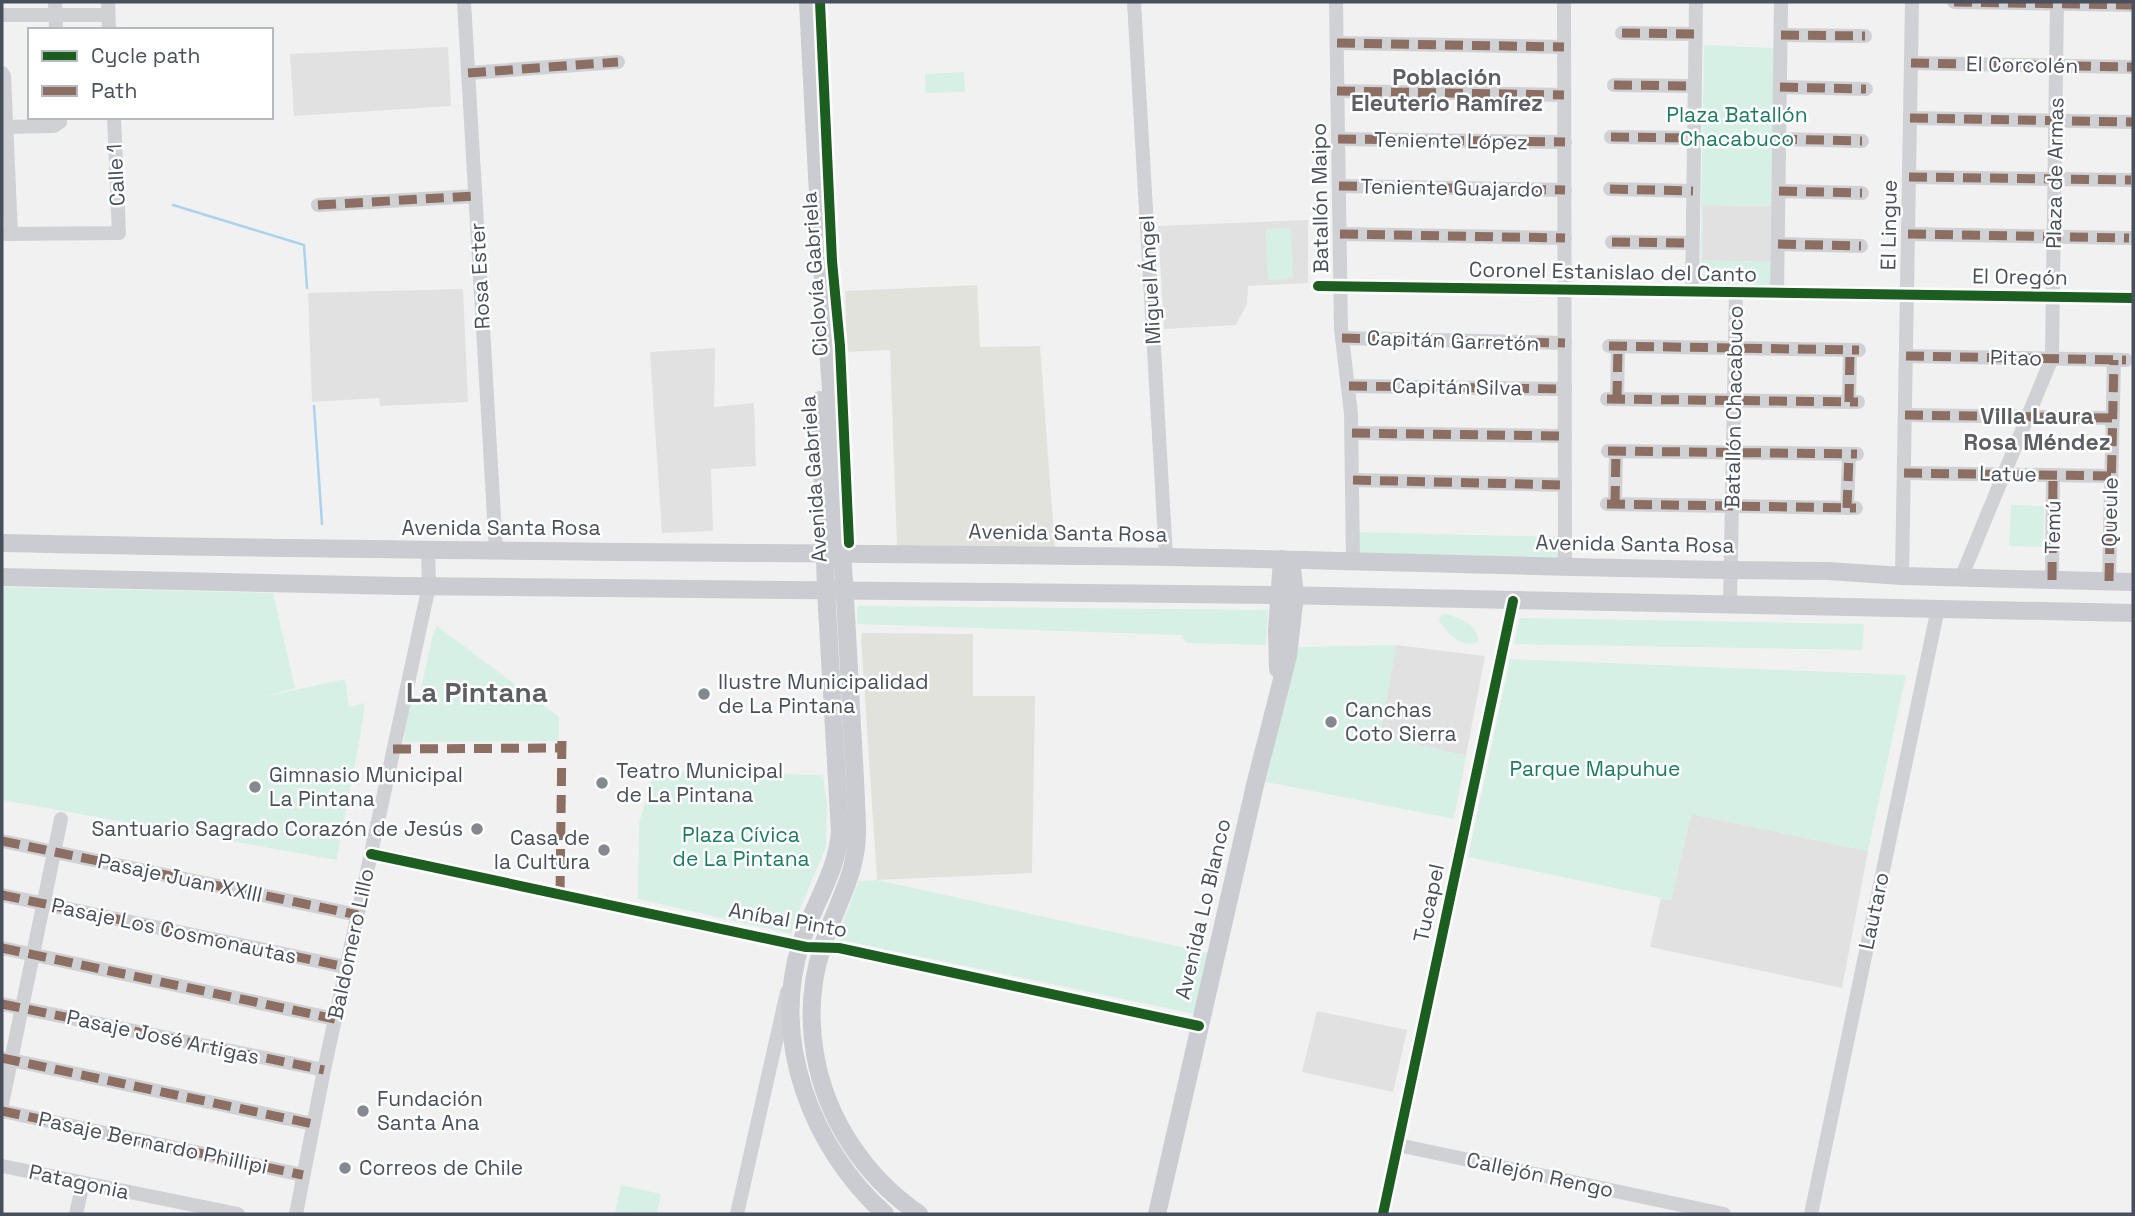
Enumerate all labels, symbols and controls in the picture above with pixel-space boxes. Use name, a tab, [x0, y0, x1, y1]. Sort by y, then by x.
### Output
legend	[28, 28, 273, 119]
text: Cycle path	[91, 42, 200, 69]
street label: El Corcolén	[1966, 50, 2078, 79]
district label: Población Eleuterio Ramírez	[1351, 62, 1543, 118]
text: Path	[91, 77, 137, 104]
street label: Plaza de Armas	[2040, 97, 2069, 249]
park label: Plaza Batallón Chacabuco	[1666, 101, 1808, 152]
street label: Batallón Maipo	[1305, 123, 1334, 273]
street label: Teniente López	[1374, 126, 1528, 155]
street label: Calle 1	[100, 143, 131, 207]
street label: Teniente Guajardo	[1360, 172, 1544, 203]
street label: El Lingue	[1874, 179, 1903, 271]
street label: Ciclovía Gabriela	[795, 191, 834, 357]
street label: Miguel Ángel	[1133, 215, 1166, 345]
street label: Rosa Ester	[463, 222, 496, 330]
street label: Coronel Estanislao del Canto	[1469, 255, 1757, 288]
street label: El Oregón	[1972, 262, 2068, 291]
street label: Batallón Chacabuco	[1718, 305, 1749, 509]
street label: Capitán Garretón	[1366, 324, 1540, 357]
street label: Pitao	[1990, 344, 2042, 371]
street label: Capitán Silva	[1392, 372, 1522, 401]
street label: Avenida Gabriela	[794, 395, 833, 563]
district label: Villa Laura Rosa Méndez	[1963, 401, 2111, 457]
street label: Latue	[1979, 459, 2037, 488]
street label: Queule	[2095, 477, 2124, 547]
street label: Temú	[2039, 500, 2066, 554]
street label: Avenida Santa Rosa	[401, 514, 601, 541]
street label: Avenida Santa Rosa	[968, 517, 1168, 548]
street label: Avenida Santa Rosa	[1535, 528, 1735, 559]
place label: Ilustre Municipalidad de La Pintana	[718, 668, 928, 719]
district label: La Pintana	[406, 674, 548, 710]
marker: Ilustre Municipalidad de La Pintana	[696, 686, 712, 702]
place label: Canchas Coto Sierra	[1345, 696, 1457, 747]
marker: Canchas Coto Sierra	[1323, 714, 1339, 730]
park label: Parque Mapuhue	[1510, 755, 1680, 782]
place label: Teatro Municipal de La Pintana	[616, 757, 783, 808]
place label: Gimnasio Municipal La Pintana	[269, 761, 463, 812]
marker: Teatro Municipal de La Pintana	[594, 775, 610, 791]
marker: Gimnasio Municipal La Pintana	[247, 779, 263, 795]
place label: Santuario Sagrado Corazón de Jesús	[92, 815, 463, 842]
street label: Avenida Lo Blanco	[1169, 816, 1236, 1002]
marker: Santuario Sagrado Corazón de Jesús	[469, 821, 485, 837]
park label: Plaza Cívica de La Pintana	[672, 821, 810, 872]
place label: Casa de la Cultura	[494, 824, 590, 875]
marker: Casa de la Cultura	[596, 842, 612, 858]
street label: Pasaje Juan XXIII	[95, 847, 265, 908]
street label: Tucapel	[1407, 861, 1450, 945]
street label: Baldomero Lillo	[321, 866, 380, 1022]
street label: Lautaro	[1852, 870, 1895, 952]
street label: Pasaje Los Cosmonautas	[49, 891, 299, 970]
street label: Aníbal Pinto	[727, 896, 850, 943]
street label: Pasaje José Artigas	[64, 1003, 262, 1070]
place label: Fundación Santa Ana	[377, 1085, 483, 1136]
marker: Fundación Santa Ana	[355, 1103, 371, 1119]
street label: Pasaje Bernardo Phillipi	[36, 1105, 270, 1180]
street label: Callejón Rengo	[1464, 1146, 1616, 1203]
place label: Correos de Chile	[359, 1154, 523, 1181]
street label: Patagonia	[27, 1158, 132, 1205]
marker: Correos de Chile	[337, 1160, 353, 1176]

